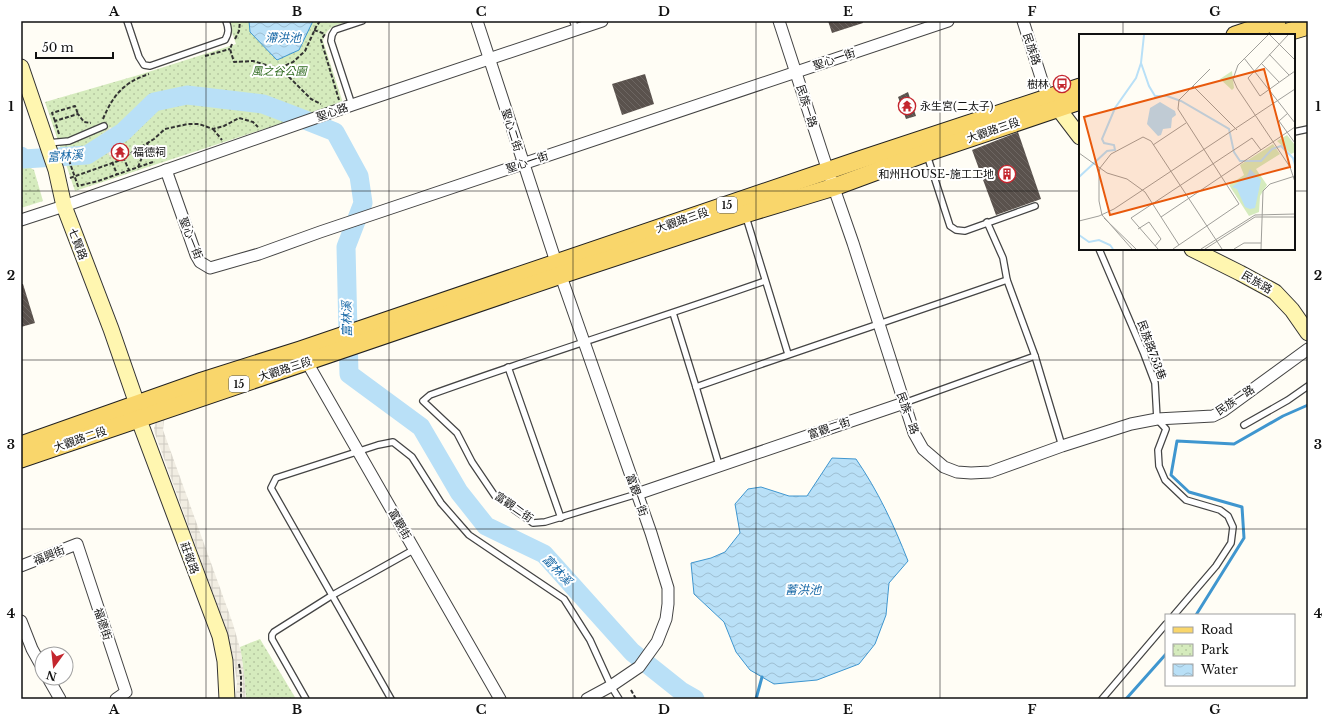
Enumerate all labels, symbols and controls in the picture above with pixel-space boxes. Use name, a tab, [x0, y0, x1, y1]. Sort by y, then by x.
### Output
text: A	[108, 3, 120, 20]
text: B	[292, 3, 302, 20]
text: C	[476, 3, 487, 20]
text: D	[658, 3, 670, 20]
text: E	[843, 3, 853, 20]
text: F	[1028, 3, 1037, 20]
text: G	[1209, 3, 1221, 20]
water label: 滯洪池	[265, 30, 303, 45]
street label: 民族路	[1020, 31, 1044, 67]
scale bar	[36, 34, 113, 60]
inset map	[1079, 34, 1295, 250]
text: 50 m	[42, 40, 74, 55]
street label: 聖心一街	[811, 45, 857, 73]
park label: 風之谷公園	[252, 64, 308, 78]
bus stop icon: 樹林	[1052, 74, 1072, 94]
place label: 樹林	[1027, 77, 1049, 91]
street label: 民族一路	[794, 83, 820, 129]
temple icon: 永生宮(二太子)	[897, 96, 917, 116]
text: 1	[8, 98, 14, 115]
text: 1	[1315, 98, 1321, 115]
place label: 永生宮(二太子)	[920, 99, 994, 113]
street label: 聖心路	[314, 100, 350, 124]
street label: 聖心二街	[499, 107, 525, 153]
street label: 大觀路三段	[965, 114, 1021, 146]
temple icon: 福德祠	[110, 142, 130, 162]
place label: 福德祠	[133, 145, 166, 159]
water label: 富林溪	[46, 146, 86, 165]
street label: 聖心一街	[504, 148, 550, 176]
building icon: 和州HOUSE-施工工地	[997, 164, 1017, 184]
place label: 和州HOUSE-施工工地	[878, 167, 994, 181]
road number: 15	[717, 197, 737, 213]
street label: 大觀路三段	[654, 204, 710, 236]
street label: 聖心一街	[176, 215, 206, 261]
street label: 七賢路	[66, 226, 90, 262]
text: 2	[7, 267, 15, 284]
text: 2	[1314, 267, 1322, 284]
street label: 民族路	[1239, 268, 1275, 296]
water label: 富林溪	[339, 299, 354, 337]
street label: 民族路753巷	[1135, 318, 1169, 382]
street label: 大觀路三段	[257, 354, 313, 384]
road number: 15	[229, 376, 249, 392]
street label: 民族一路	[1213, 382, 1257, 418]
street label: 民族一路	[894, 390, 922, 436]
street label: 富觀二街	[806, 414, 852, 442]
street label: 大觀路二段	[52, 423, 108, 455]
text: 3	[7, 436, 15, 453]
text: 3	[1314, 436, 1322, 453]
street label: 富觀一街	[623, 472, 651, 518]
street label: 富觀二街	[492, 489, 536, 525]
street label: 富觀街	[386, 506, 414, 542]
street label: 莊敬路	[178, 540, 202, 576]
street label: 福興街	[31, 542, 67, 568]
water label: 富林溪	[540, 551, 576, 589]
water label: 蓄洪池	[785, 582, 823, 597]
text: 4	[7, 605, 16, 622]
text: 4	[1314, 605, 1323, 622]
street label: 福德街	[91, 606, 115, 642]
legend	[1165, 614, 1295, 686]
text: Road	[1201, 622, 1233, 637]
text: Park	[1201, 642, 1229, 657]
north arrow	[34, 646, 74, 686]
text: Water	[1200, 662, 1238, 677]
text: N	[44, 667, 58, 684]
text: A	[108, 701, 120, 718]
text: B	[292, 701, 302, 718]
text: C	[476, 701, 487, 718]
text: D	[658, 701, 670, 718]
text: E	[843, 701, 853, 718]
text: F	[1028, 701, 1037, 718]
text: G	[1209, 701, 1221, 718]

